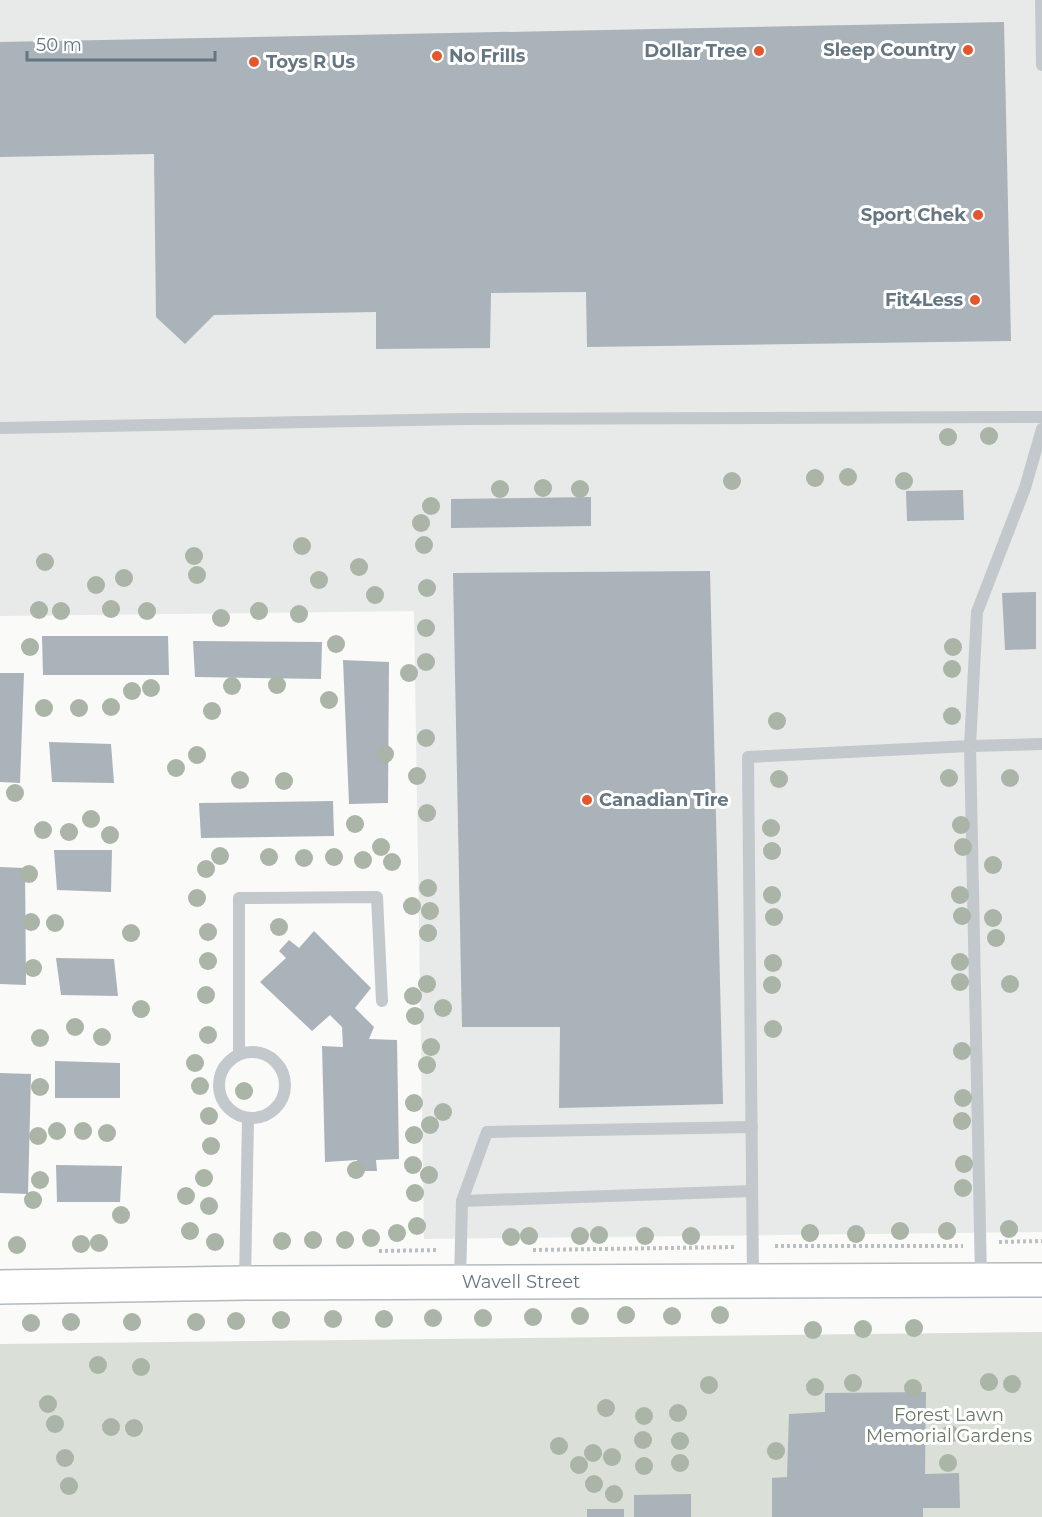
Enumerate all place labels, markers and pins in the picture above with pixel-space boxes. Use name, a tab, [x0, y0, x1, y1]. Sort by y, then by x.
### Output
place label: Sleep Country	[823, 39, 956, 61]
place label: Dollar Tree	[644, 40, 747, 62]
marker: Sleep Country	[961, 43, 975, 57]
marker: Dollar Tree	[752, 44, 766, 58]
place label: No Frills	[449, 45, 526, 67]
marker: No Frills	[430, 49, 444, 63]
place label: Toys R Us	[266, 51, 355, 73]
marker: Toys R Us	[247, 55, 261, 69]
place label: Sport Chek	[861, 204, 966, 226]
marker: Sport Chek	[971, 208, 985, 222]
place label: Fit4Less	[885, 289, 963, 311]
marker: Fit4Less	[968, 293, 982, 307]
place label: Canadian Tire	[599, 789, 729, 811]
marker: Canadian Tire	[580, 793, 594, 807]

